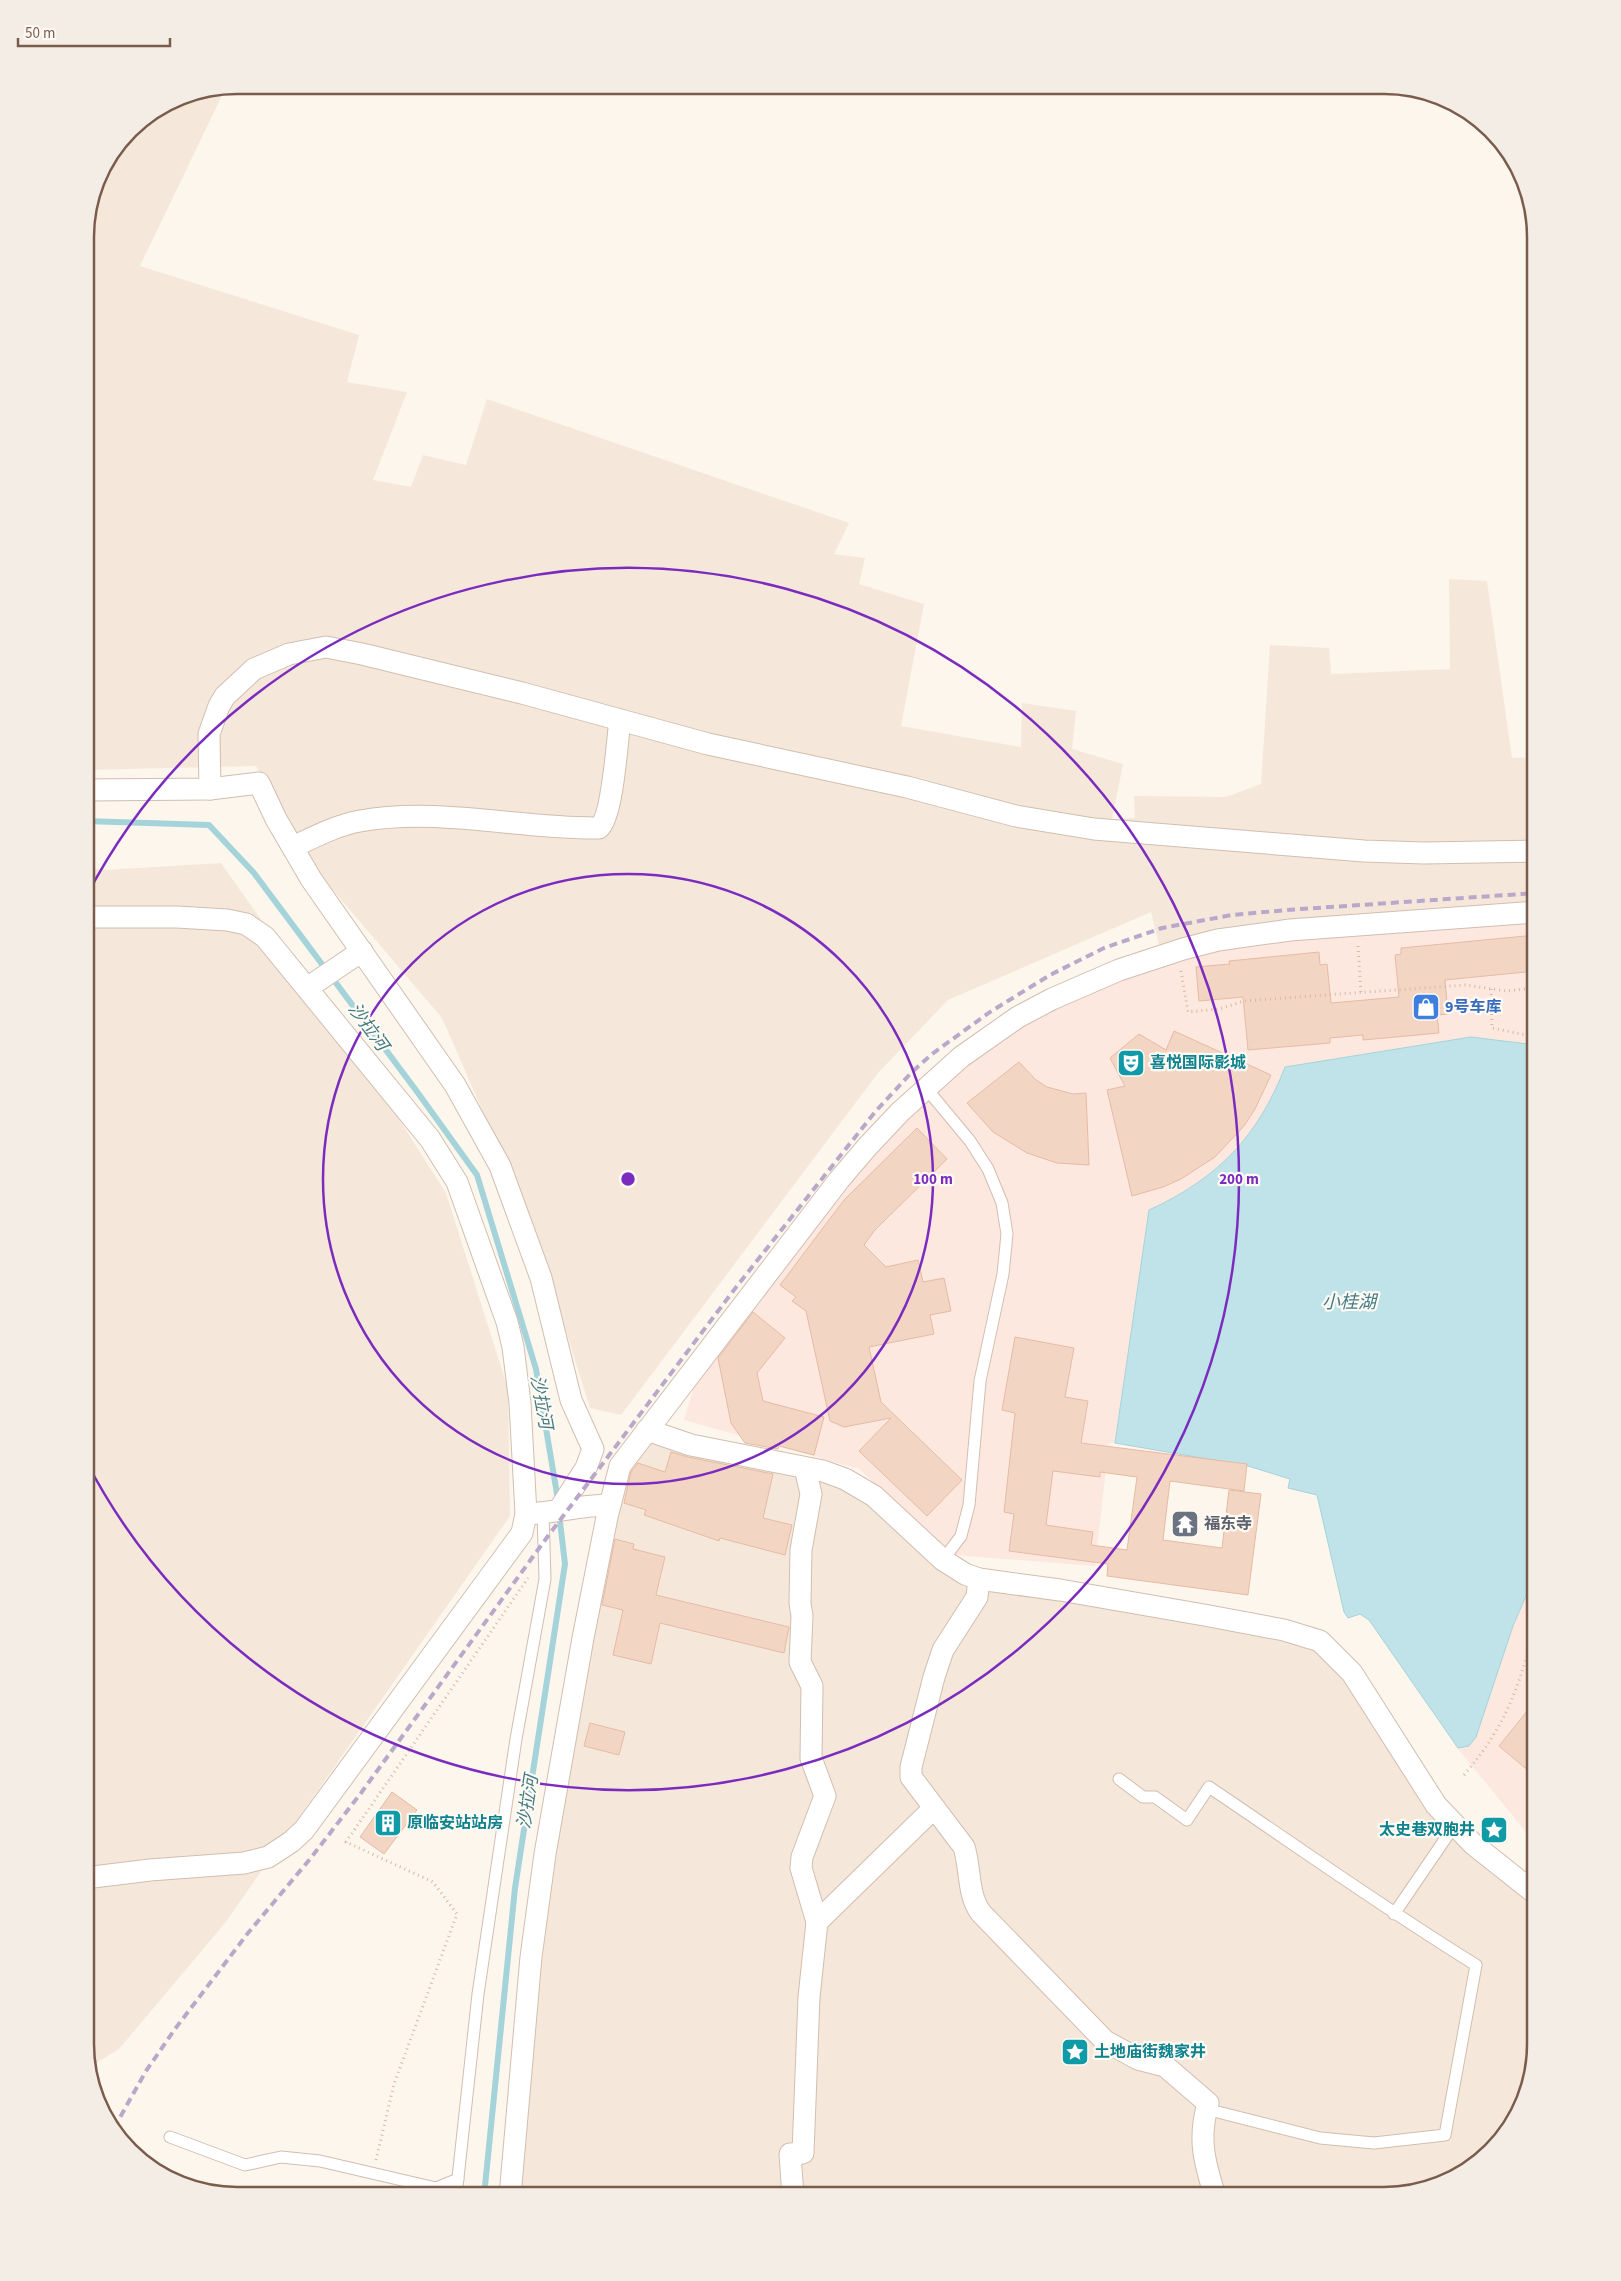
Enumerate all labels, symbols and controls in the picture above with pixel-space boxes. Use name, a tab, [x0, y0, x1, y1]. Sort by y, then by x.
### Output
scale bar	[18, 15, 170, 47]
text: 50 m	[25, 23, 55, 44]
shop icon: 9号车库	[1411, 992, 1441, 1022]
place label: 9号车库	[1445, 996, 1501, 1018]
water label: 沙拉河	[342, 998, 396, 1059]
theatre icon: 喜悦国际影城	[1116, 1048, 1146, 1078]
place label: 喜悦国际影城	[1150, 1052, 1246, 1074]
text: 100 m	[913, 1169, 953, 1190]
text: 200 m	[1219, 1169, 1259, 1190]
centre of rings	[619, 1170, 637, 1188]
water label: 小桂湖	[1322, 1290, 1379, 1315]
water label: 沙拉河	[524, 1373, 559, 1434]
temple icon: 福东寺	[1170, 1509, 1200, 1539]
place label: 福东寺	[1204, 1513, 1252, 1535]
water label: 沙拉河	[511, 1770, 545, 1831]
building icon: 原临安站站房	[373, 1808, 403, 1838]
place label: 原临安站站房	[407, 1812, 503, 1834]
place icon: 太史巷双胞井	[1479, 1815, 1509, 1845]
place label: 太史巷双胞井	[1379, 1819, 1475, 1841]
place icon: 土地庙街魏家井	[1060, 2037, 1090, 2067]
place label: 土地庙街魏家井	[1094, 2041, 1206, 2063]

